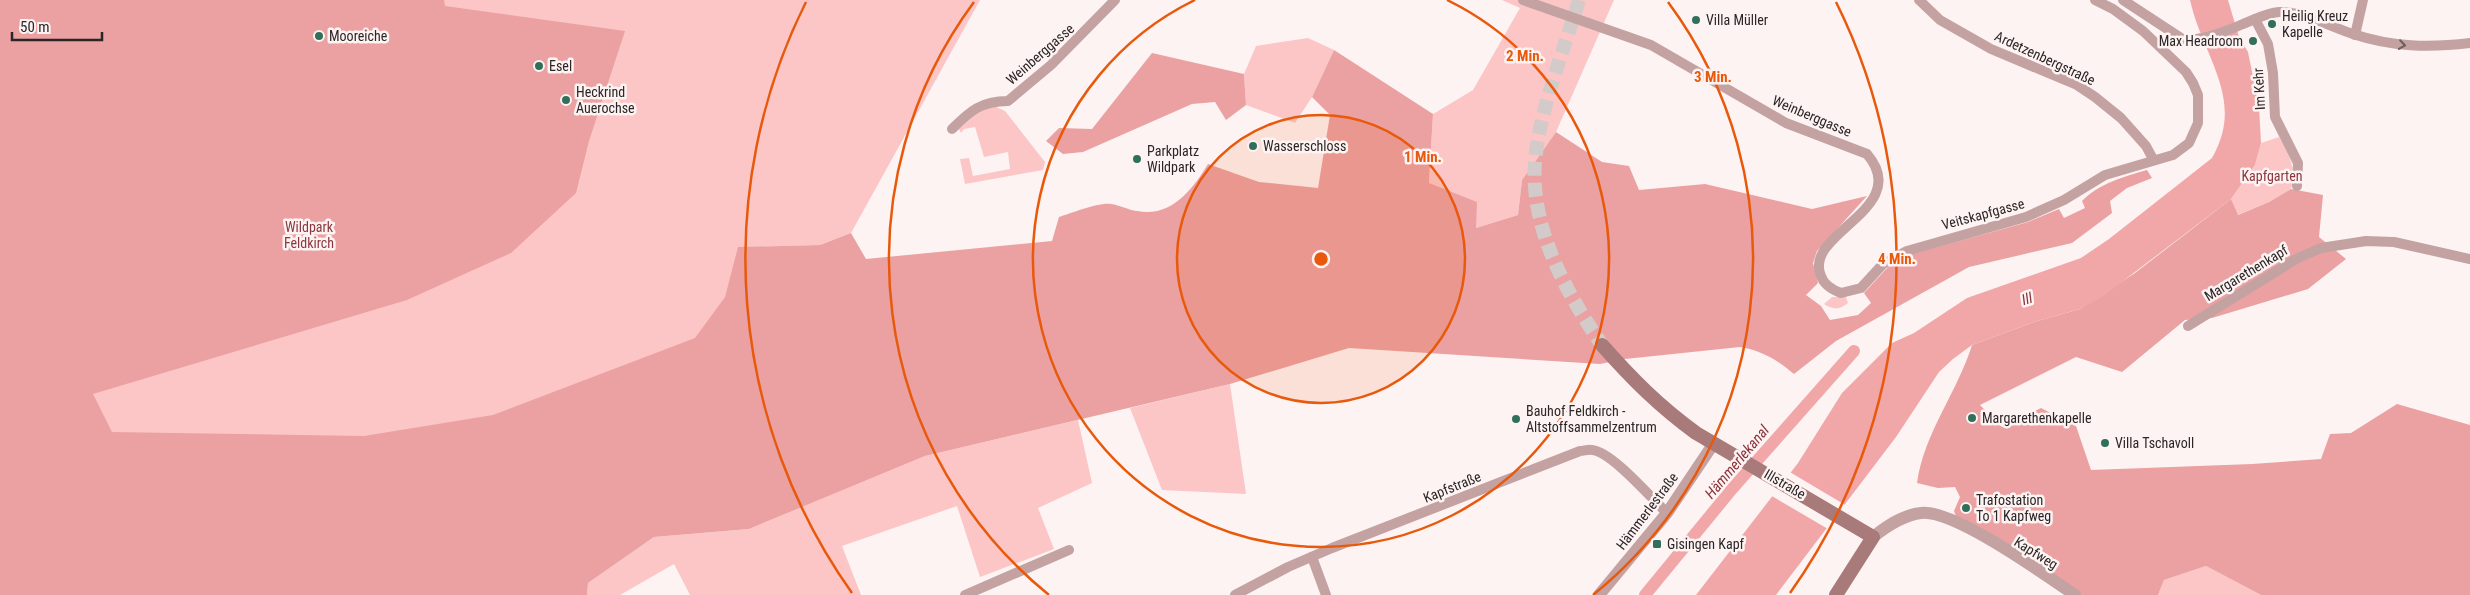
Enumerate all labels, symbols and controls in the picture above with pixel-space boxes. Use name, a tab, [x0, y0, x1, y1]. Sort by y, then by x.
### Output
place label: Heilig Kreuz Kapelle	[2282, 8, 2348, 40]
scale bar	[12, 10, 102, 42]
place label: Villa Müller	[1706, 12, 1768, 28]
marker: Villa Müller	[1690, 14, 1702, 26]
text: 50 m	[20, 18, 50, 36]
marker: Heilig Kreuz Kapelle	[2266, 18, 2278, 30]
street label: Weinberggasse	[1003, 20, 1077, 88]
place label: Mooreiche	[329, 28, 388, 44]
street label: Ardetzenbergstraße	[1992, 28, 2098, 88]
marker: Mooreiche	[313, 30, 325, 42]
place label: Max Headroom	[2159, 33, 2243, 49]
marker: Max Headroom	[2247, 35, 2259, 47]
one-way arrow	[2398, 39, 2406, 50]
text: 2 Min.	[1506, 47, 1544, 65]
place label: Esel	[549, 58, 572, 74]
marker: Esel	[533, 60, 545, 72]
street label: Im Kehr	[2250, 67, 2268, 111]
text: 3 Min.	[1694, 68, 1732, 86]
place label: Heckrind Auerochse	[576, 84, 635, 116]
street label: Weinberggasse	[1770, 92, 1854, 140]
marker: Heckrind Auerochse	[560, 94, 572, 106]
place label: Wasserschloss	[1263, 138, 1346, 154]
marker: Wasserschloss	[1247, 140, 1259, 152]
place label: Parkplatz Wildpark	[1147, 143, 1199, 175]
text: 1 Min.	[1404, 148, 1442, 166]
marker: Parkplatz Wildpark	[1131, 153, 1143, 165]
park label: Kapfgarten	[2241, 168, 2303, 184]
street label: Veitskapfgasse	[1940, 195, 2027, 233]
park label: Wildpark Feldkirch	[284, 219, 334, 251]
street label: Margarethenkapf	[2201, 242, 2291, 304]
centre of rings	[1312, 250, 1330, 268]
text: 4 Min.	[1878, 250, 1916, 268]
water label: Ill	[2019, 289, 2035, 309]
place label: Bauhof Feldkirch - Altstoffsammelzentrum	[1526, 403, 1657, 435]
place label: Margarethenkapelle	[1982, 410, 2092, 426]
marker: Margarethenkapelle	[1966, 412, 1978, 424]
marker: Bauhof Feldkirch - Altstoffsammelzentrum	[1510, 413, 1522, 425]
water label: Hämmerlekanal	[1701, 421, 1773, 502]
place label: Villa Tschavoll	[2115, 435, 2194, 451]
marker: Villa Tschavoll	[2099, 437, 2111, 449]
street label: Illstraße	[1762, 466, 1809, 502]
street label: Kapfstraße	[1421, 468, 1484, 506]
street label: Hämmerlestraße	[1613, 469, 1681, 553]
place label: Trafostation To 1 Kapfweg	[1976, 492, 2051, 524]
marker: Trafostation To 1 Kapfweg	[1960, 502, 1972, 514]
street label: Kapfweg	[2011, 533, 2061, 573]
place label: Gisingen Kapf	[1667, 536, 1745, 552]
marker: Gisingen Kapf	[1651, 538, 1663, 550]

